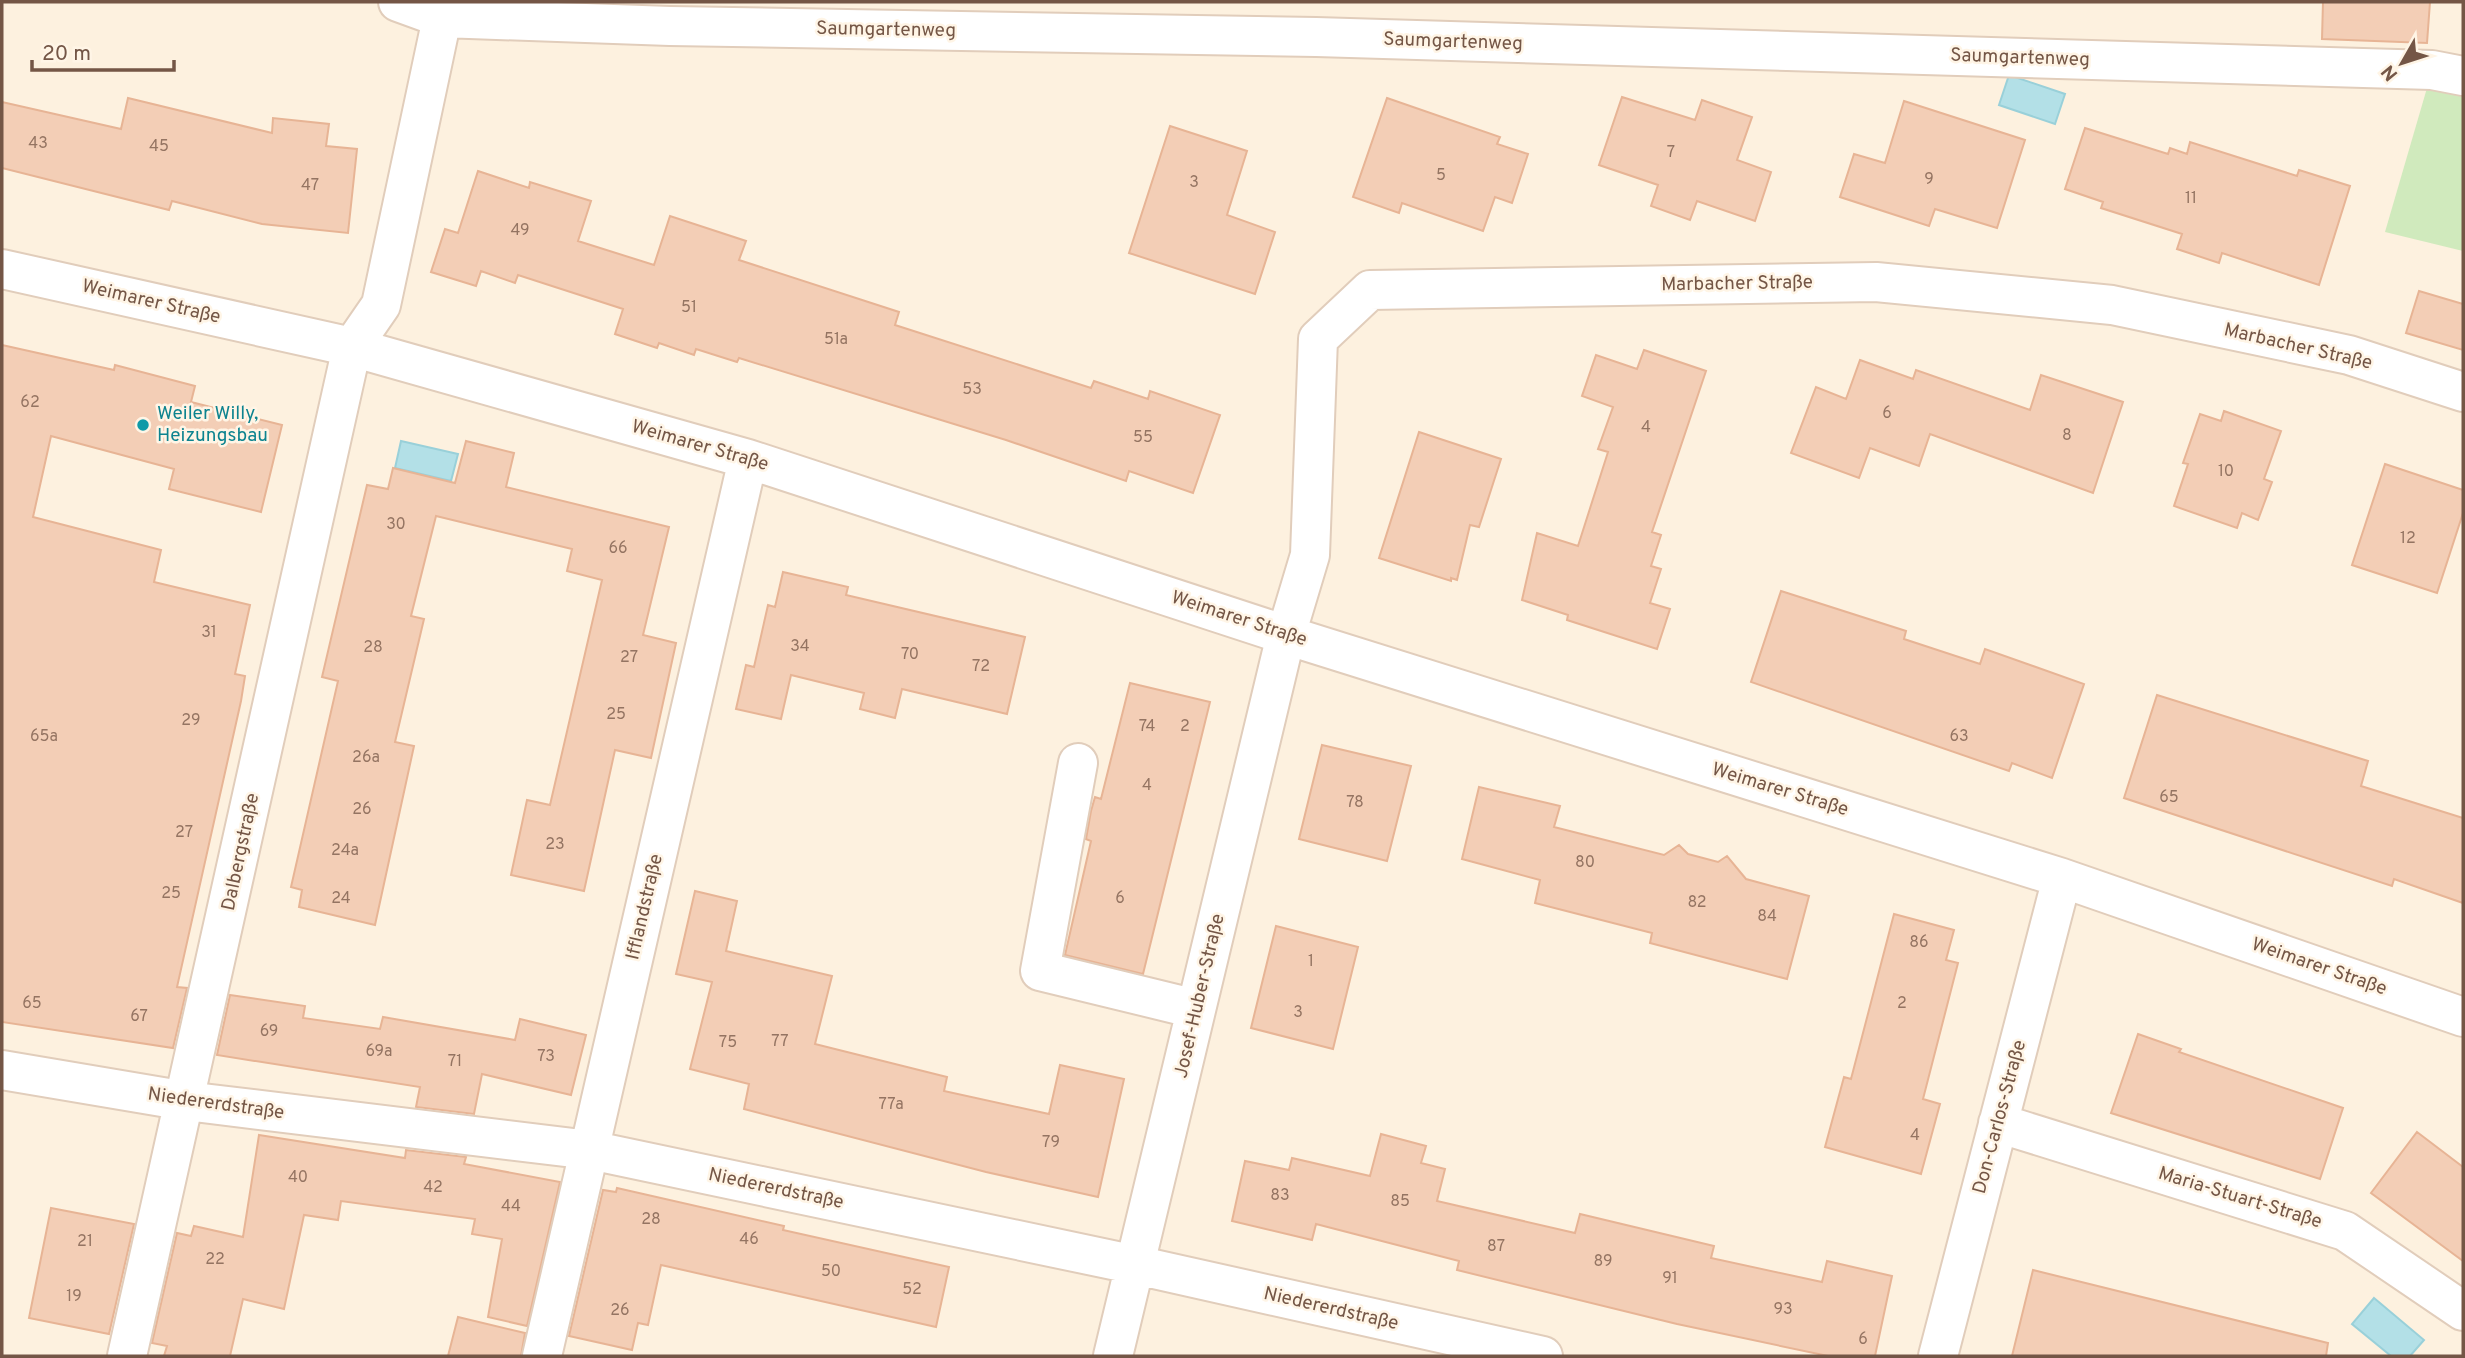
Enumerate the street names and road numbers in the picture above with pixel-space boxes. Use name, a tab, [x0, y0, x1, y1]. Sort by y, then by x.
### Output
street label: Saumgartenweg	[816, 17, 956, 43]
street label: Saumgartenweg	[1383, 28, 1523, 56]
street label: Saumgartenweg	[1950, 44, 2090, 72]
street label: Marbacher Straße	[1661, 271, 1813, 297]
street label: Weimarer Straße	[79, 274, 223, 330]
street label: Marbacher Straße	[2221, 318, 2375, 376]
street label: Weimarer Straße	[629, 415, 771, 477]
street label: Weimarer Straße	[1168, 586, 1310, 652]
street label: Weimarer Straße	[1709, 758, 1851, 822]
street label: Dalbergstraße	[217, 791, 265, 913]
street label: Ifflandstraße	[621, 852, 669, 962]
street label: Josef-Huber-Straße	[1169, 911, 1231, 1081]
street label: Weimarer Straße	[2248, 933, 2390, 1001]
street label: Don-Carlos-Straße	[1968, 1037, 2032, 1197]
street label: Niedererdstraße	[146, 1083, 286, 1125]
street label: Maria-Stuart-Straße	[2155, 1162, 2325, 1234]
street label: Niedererdstraße	[706, 1163, 846, 1215]
street label: Niedererdstraße	[1261, 1282, 1401, 1336]

